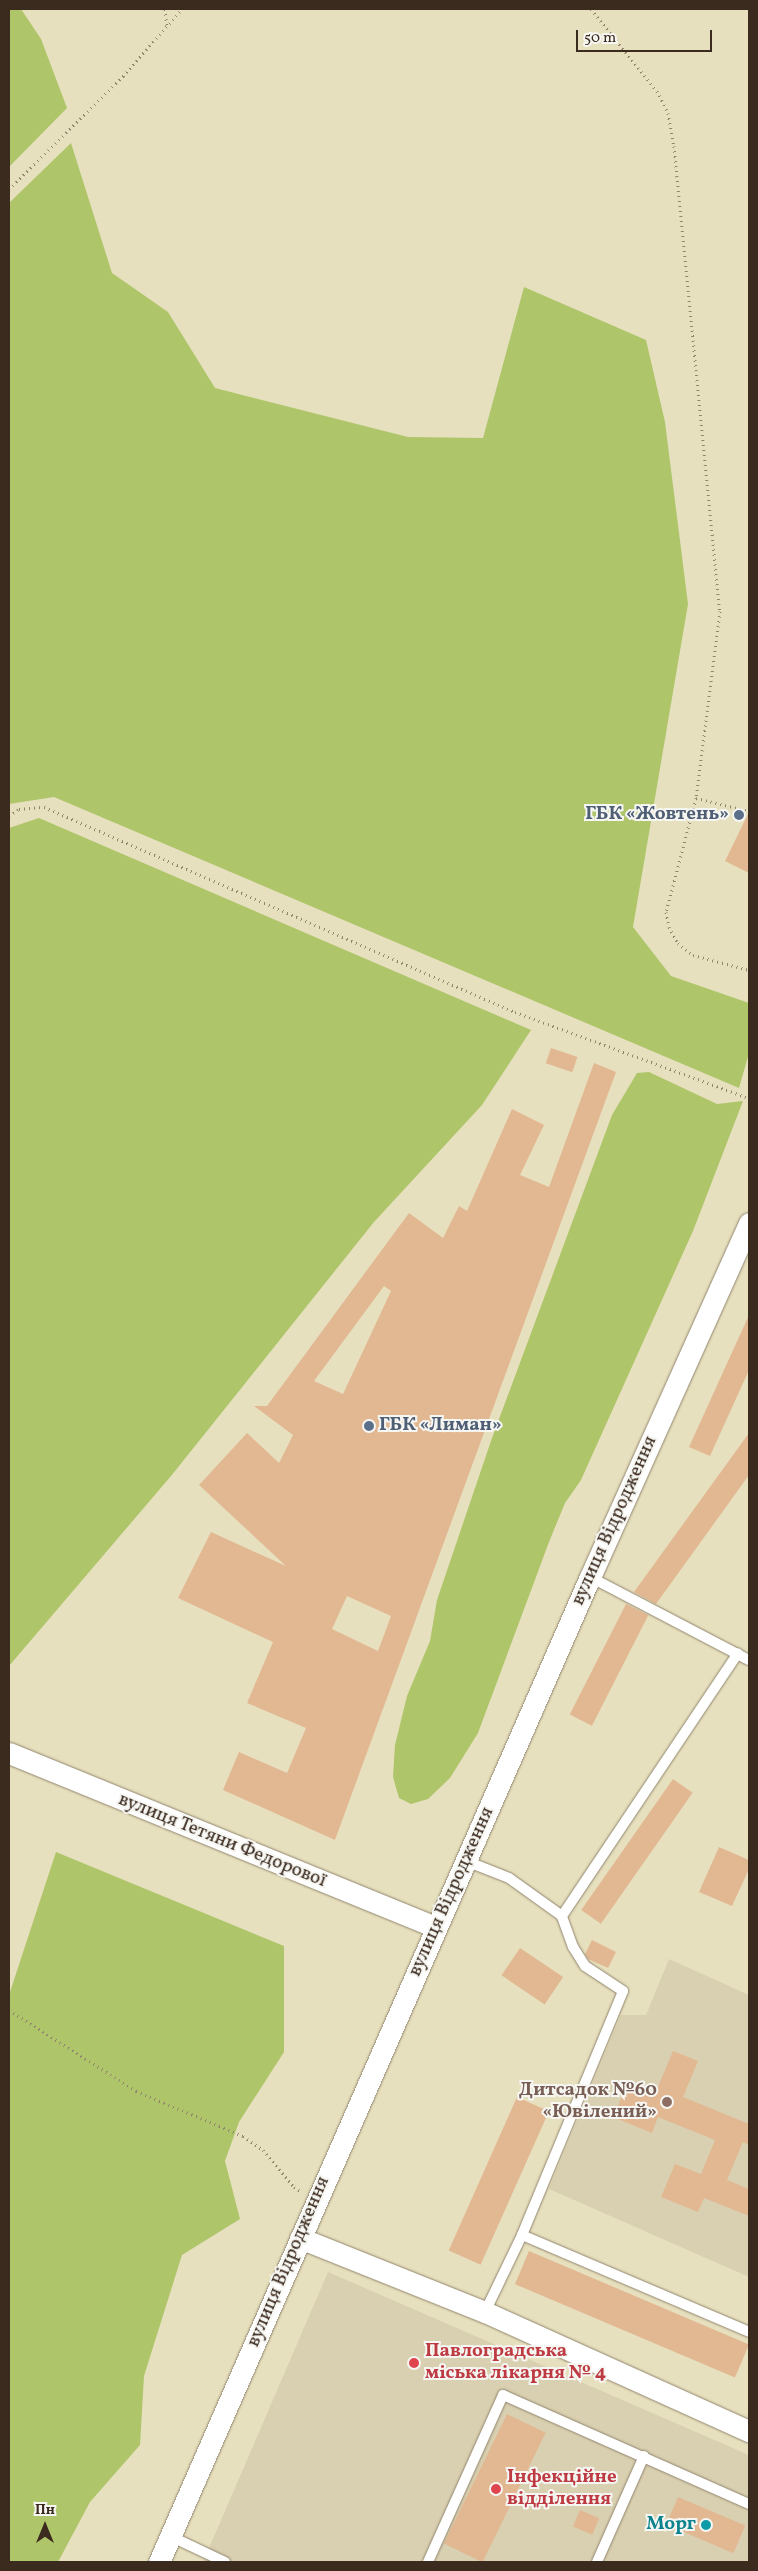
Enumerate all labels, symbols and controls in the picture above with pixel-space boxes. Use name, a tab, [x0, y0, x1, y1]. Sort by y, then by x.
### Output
scale bar	[578, 20, 714, 52]
text: 50 m	[584, 28, 616, 49]
place label: ГБК «Жовтень»	[585, 804, 729, 826]
marker: ГБК «Жовтень»	[733, 809, 745, 821]
place label: ГБК «Лиман»	[379, 1415, 502, 1437]
marker: ГБК «Лиман»	[363, 1420, 375, 1432]
street label: вулиця Відродження	[567, 1433, 663, 1609]
street label: вулиця Тетяни Федорової	[114, 1789, 330, 1893]
street label: вулиця Відродження	[404, 1804, 500, 1980]
place label: Дитсадок №60 «Ювілений»	[519, 2080, 657, 2124]
marker: Дитсадок №60 «Ювілений»	[661, 2096, 673, 2108]
street label: вулиця Відродження	[243, 2173, 335, 2351]
place label: Павлоградська міська лікарня № 4	[425, 2341, 606, 2385]
marker: Павлоградська міська лікарня № 4	[407, 2356, 421, 2370]
place label: Інфекційне відділення	[507, 2467, 617, 2511]
marker: Інфекційне відділення	[489, 2482, 503, 2496]
north arrow	[20, 2501, 70, 2551]
text: Пн	[35, 2501, 55, 2520]
place label: Морг	[646, 2514, 696, 2536]
marker: Морг	[700, 2519, 712, 2531]

